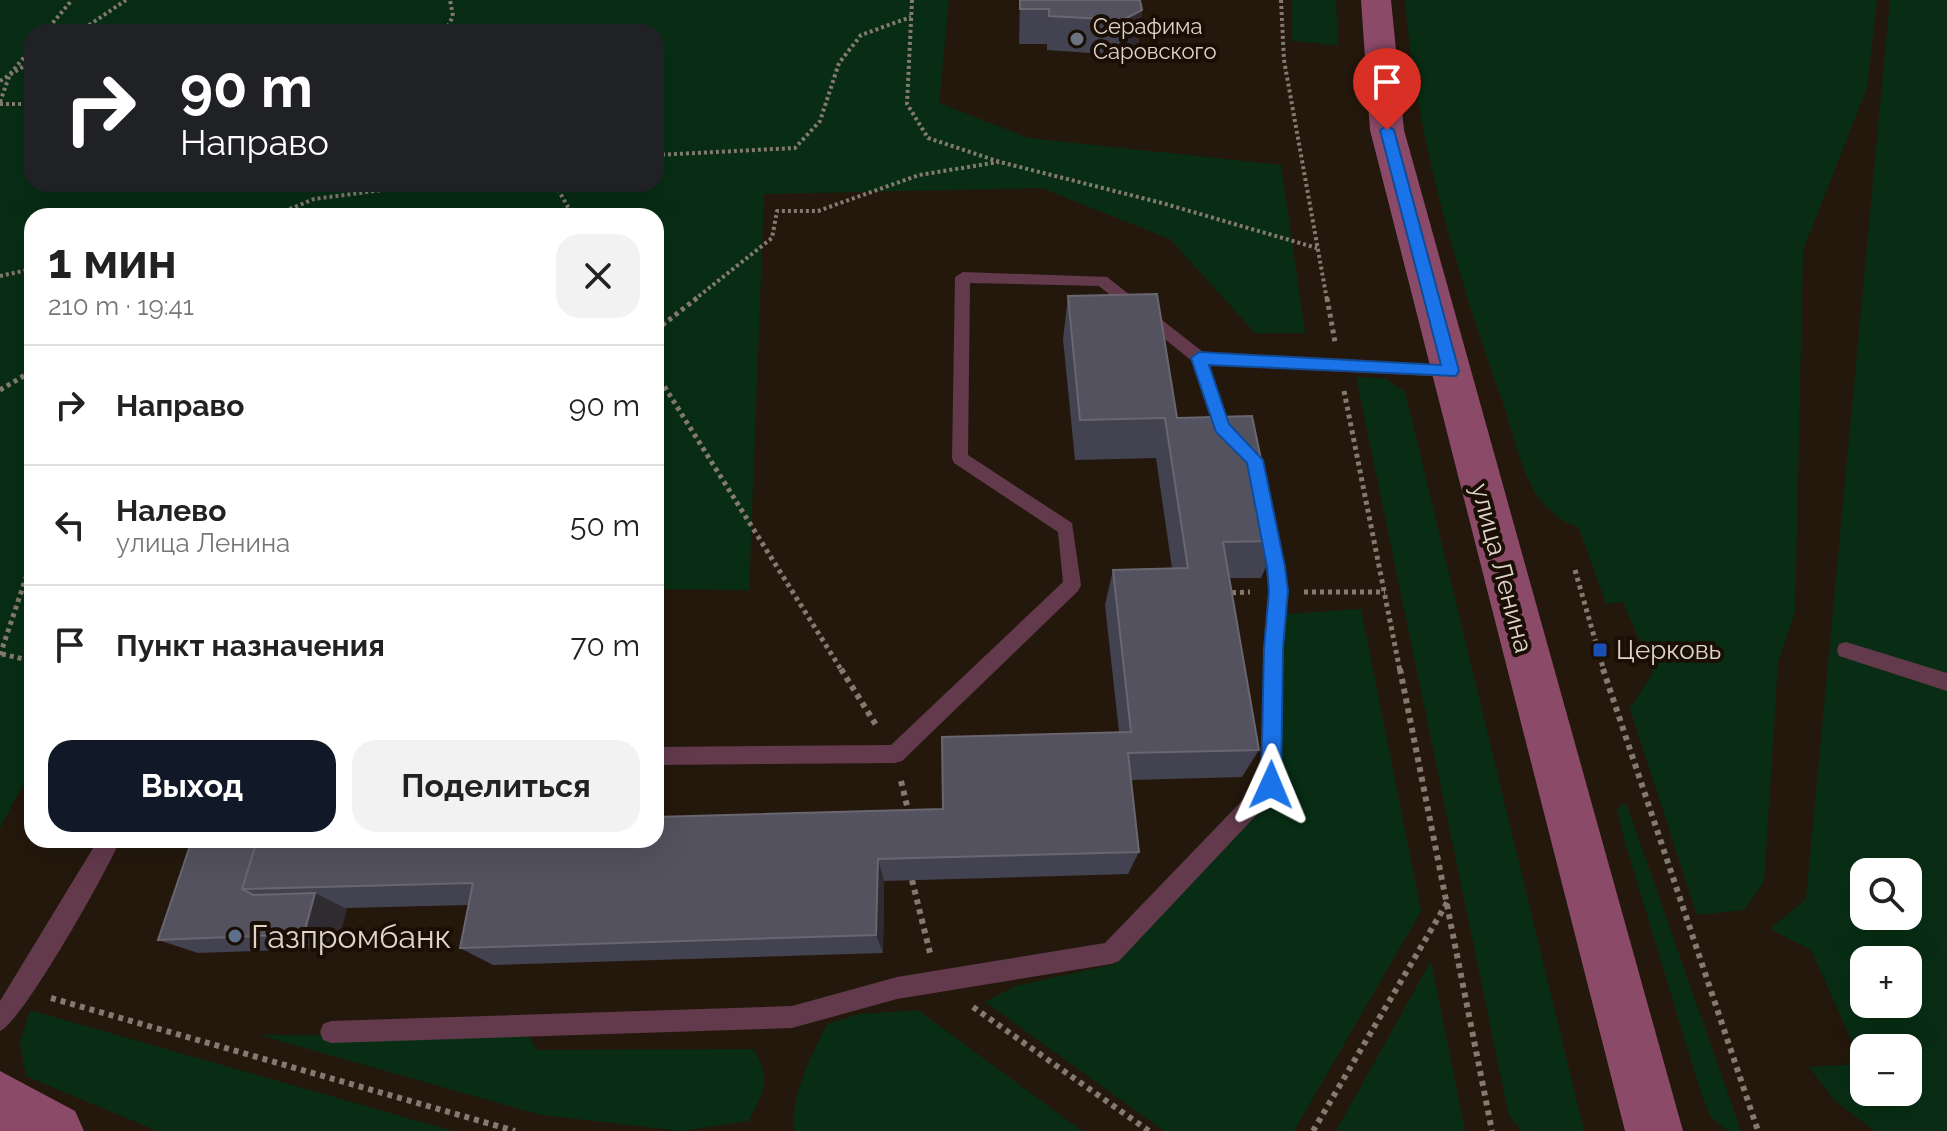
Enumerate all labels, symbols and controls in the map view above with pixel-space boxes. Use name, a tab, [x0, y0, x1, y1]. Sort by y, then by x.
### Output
place label: Серафима Саровского	[1093, 13, 1217, 64]
marker: Серафима Саровского	[1068, 30, 1086, 48]
pin	[1353, 48, 1421, 130]
text: 90 m	[180, 54, 313, 120]
icon: right	[48, 56, 152, 160]
icon: arrive	[1365, 60, 1409, 104]
text: Направо	[180, 121, 329, 163]
text: 1 мин	[48, 233, 177, 289]
button: close	[556, 234, 640, 318]
text: 210 m · 19:41	[48, 291, 194, 321]
icon: right	[48, 383, 92, 427]
text: Направо	[116, 388, 245, 423]
text: 90 m	[569, 388, 640, 423]
street label: улица Ленина	[1465, 480, 1539, 656]
text: Налево	[116, 493, 226, 528]
icon: left	[48, 503, 92, 547]
text: 50 m	[570, 508, 640, 543]
text: улица Ленина	[116, 528, 290, 558]
icon: arrive	[48, 623, 92, 667]
text: Пункт назначения	[116, 628, 385, 663]
text: 70 m	[570, 628, 640, 663]
place label: Церковь	[1616, 635, 1721, 665]
marker: Церковь	[1591, 641, 1609, 659]
button: Выход	[48, 740, 336, 832]
button: Поделиться	[352, 740, 640, 832]
position arrow	[1229, 743, 1313, 827]
map controls	[1850, 858, 1922, 1106]
button: search	[1850, 858, 1922, 930]
place label: Газпромбанк	[251, 918, 451, 955]
marker: Газпромбанк	[226, 927, 244, 945]
button: +	[1850, 946, 1922, 1018]
button: −	[1850, 1034, 1922, 1106]

